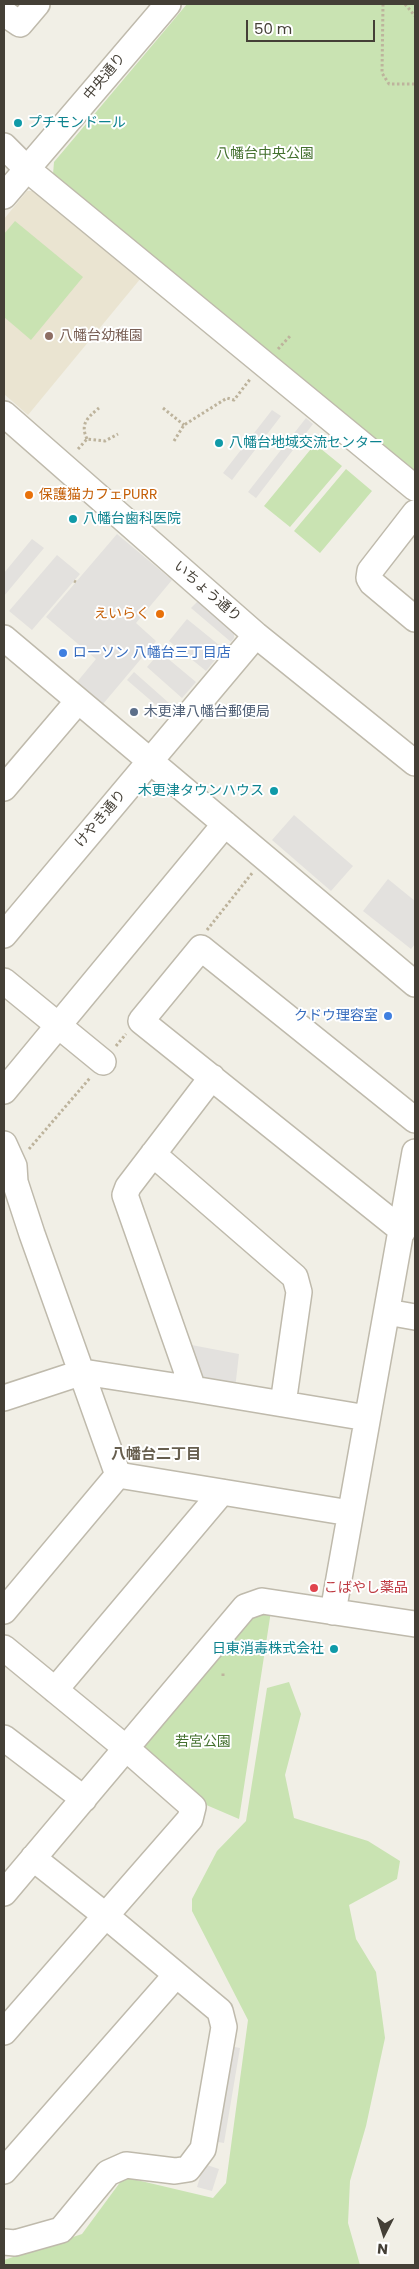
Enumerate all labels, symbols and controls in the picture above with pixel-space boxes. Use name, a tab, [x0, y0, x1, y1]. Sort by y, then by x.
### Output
scale bar	[249, 10, 378, 42]
text: 50 m	[254, 18, 292, 39]
street label: 中央通り	[81, 50, 129, 104]
place label: プチモンドール	[28, 115, 126, 131]
marker: プチモンドール	[12, 117, 24, 129]
park label: 八幡台中央公園	[216, 146, 314, 162]
place label: 八幡台幼稚園	[59, 328, 143, 344]
marker: 八幡台幼稚園	[43, 330, 55, 342]
place label: 八幡台地域交流センター	[229, 435, 383, 451]
marker: 八幡台地域交流センター	[213, 437, 225, 449]
place label: 保護猫カフェPURR	[39, 487, 158, 503]
marker: 保護猫カフェPURR	[23, 489, 35, 501]
place label: 八幡台歯科医院	[83, 511, 181, 527]
marker: 八幡台歯科医院	[67, 513, 79, 525]
street label: いちょう通り	[170, 558, 244, 626]
place label: えいらく	[94, 606, 150, 622]
marker: えいらく	[154, 608, 166, 620]
place label: ローソン 八幡台三丁目店	[73, 645, 231, 661]
marker: ローソン 八幡台三丁目店	[57, 647, 69, 659]
place label: 木更津八幡台郵便局	[144, 704, 270, 720]
marker: 木更津八幡台郵便局	[128, 706, 140, 718]
place label: 木更津タウンハウス	[138, 783, 264, 799]
marker: 木更津タウンハウス	[268, 785, 280, 797]
street label: けやき通り	[72, 787, 130, 851]
place label: クドウ理容室	[294, 1008, 378, 1024]
marker: クドウ理容室	[382, 1010, 394, 1022]
district label: 八幡台二丁目	[111, 1446, 201, 1464]
place label: こばやし薬品	[324, 1580, 408, 1596]
marker: こばやし薬品	[308, 1582, 320, 1594]
place label: 日東消毒株式会社	[212, 1641, 324, 1657]
marker: 日東消毒株式会社	[328, 1643, 340, 1655]
park label: 若宮公園	[175, 1734, 231, 1750]
north arrow	[359, 2209, 409, 2259]
text: N	[377, 2239, 389, 2259]

